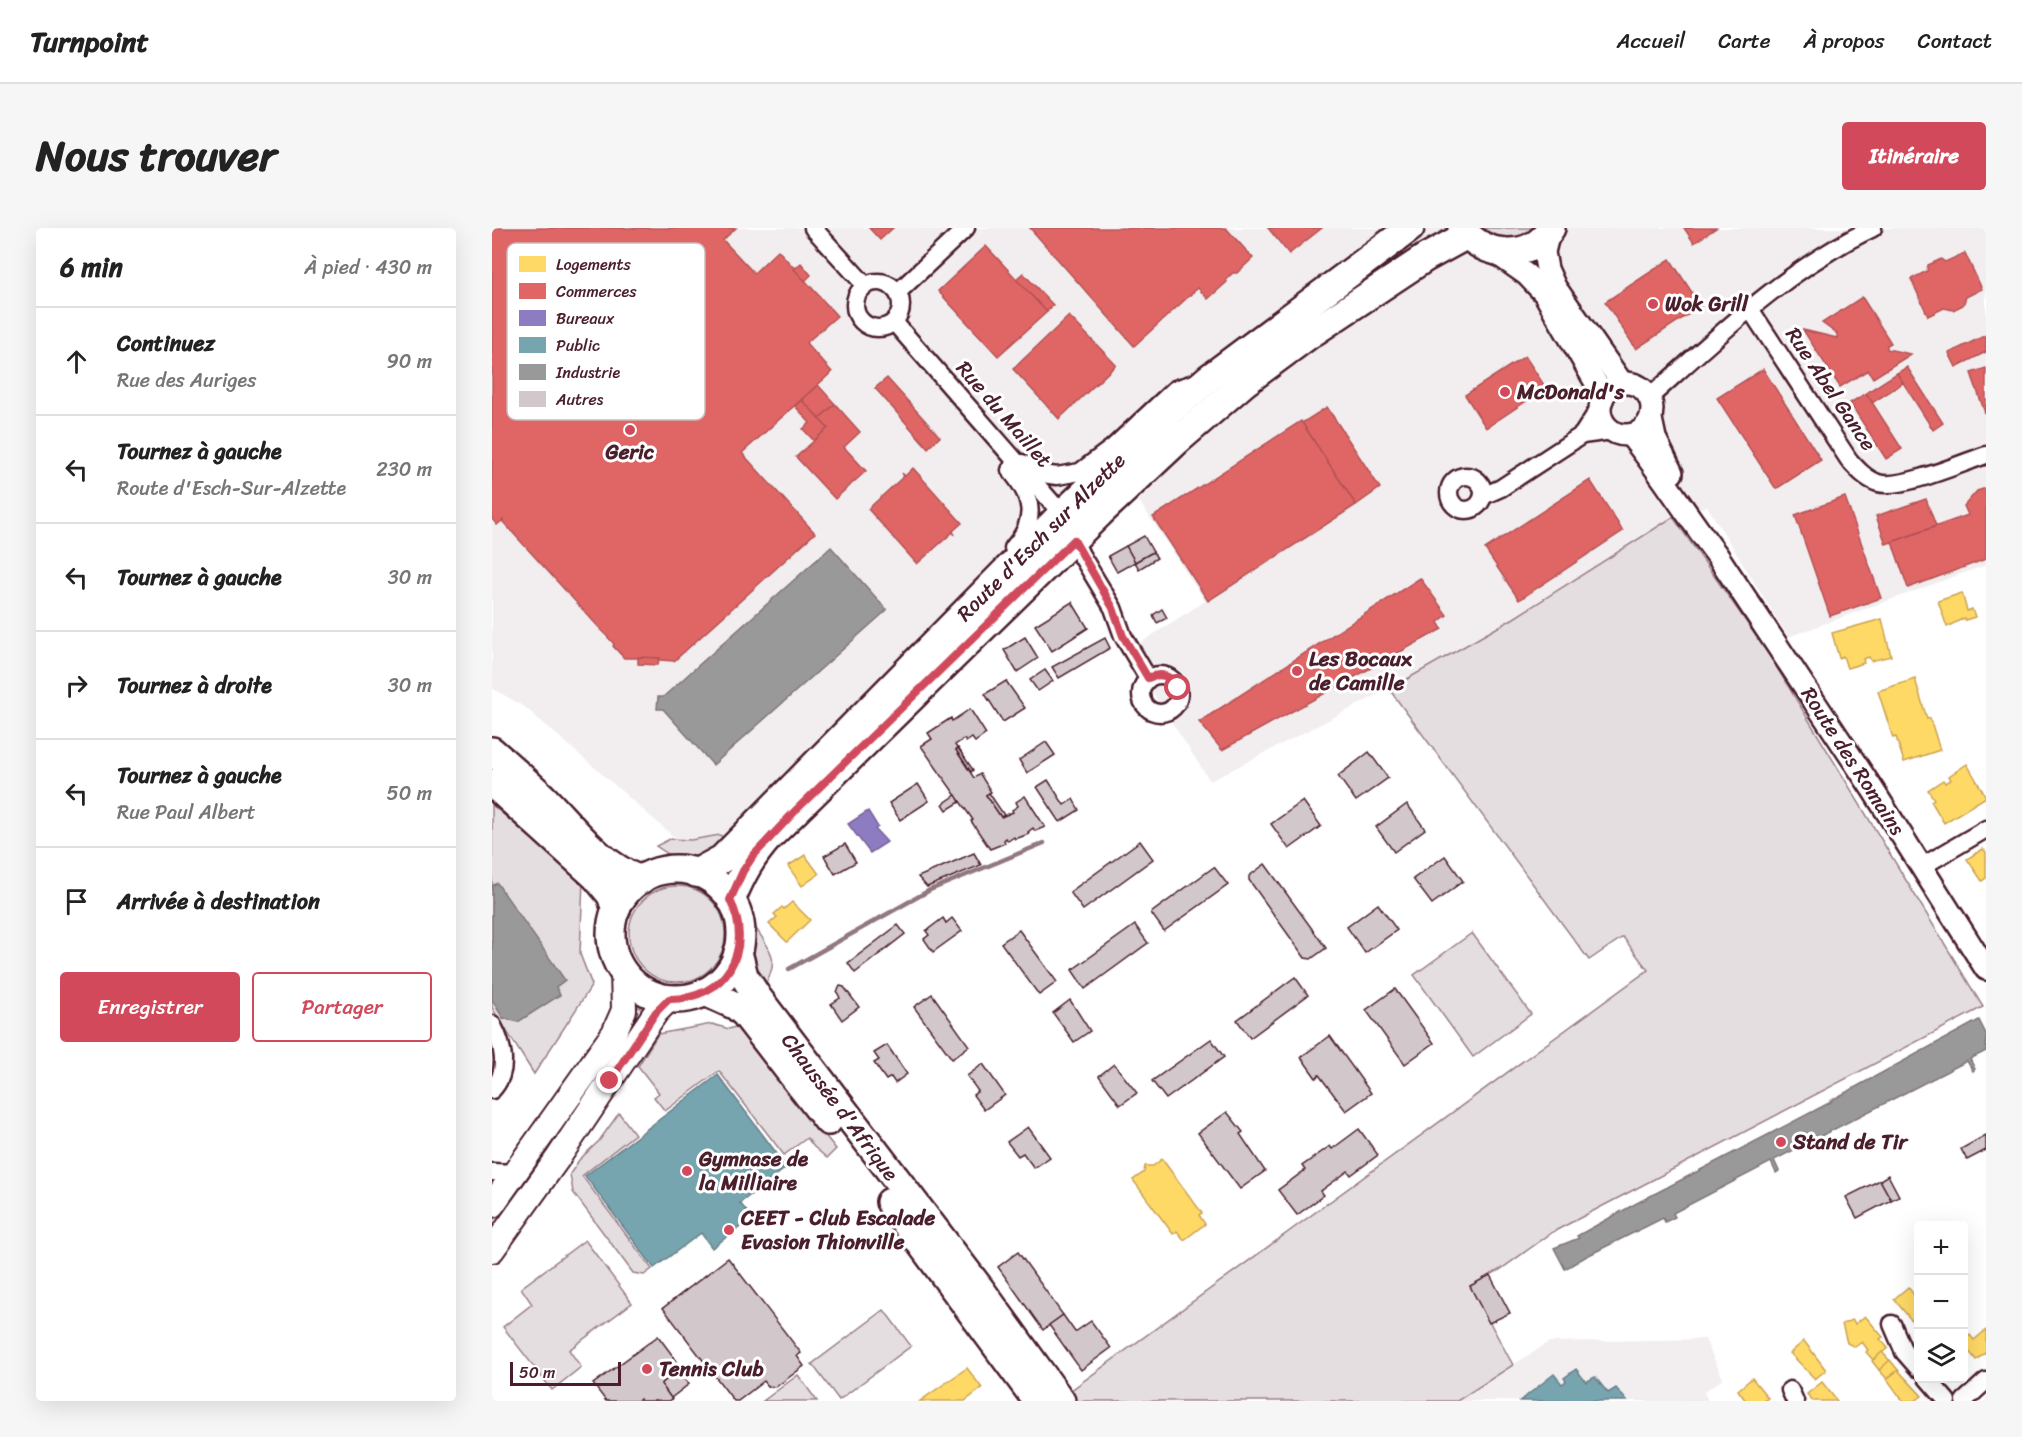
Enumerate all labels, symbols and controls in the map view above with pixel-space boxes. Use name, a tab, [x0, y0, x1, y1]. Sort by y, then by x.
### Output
text: Turnpoint	[30, 17, 149, 66]
text: Accueil	[1617, 22, 1685, 60]
text: Carte	[1718, 22, 1771, 60]
text: À propos	[1804, 22, 1885, 60]
text: Contact	[1918, 22, 1992, 60]
text: Nous trouver	[36, 119, 276, 193]
button: Itinéraire	[1842, 122, 1986, 190]
legend	[507, 243, 705, 420]
text: 6 min	[60, 244, 123, 290]
text: À pied · 430 m	[304, 250, 432, 285]
text: Logements	[556, 250, 632, 279]
text: Commerces	[556, 277, 637, 306]
place label: Wok Grill	[1665, 285, 1749, 323]
marker: Wok Grill	[1646, 297, 1660, 311]
text: Bureaux	[556, 304, 615, 333]
street label: Rue Abel Gance	[1775, 319, 1887, 459]
text: Continuez	[117, 324, 215, 363]
text: Public	[556, 331, 600, 360]
text: 90 m	[387, 344, 432, 379]
icon: ahead	[60, 345, 93, 378]
street label: Rue du Maillet	[946, 351, 1062, 477]
text: Industrie	[555, 358, 620, 387]
text: Rue des Auriges	[117, 363, 256, 398]
place label: McDonald's	[1516, 373, 1625, 411]
text: Autres	[555, 385, 604, 414]
marker: McDonald's	[1498, 385, 1512, 399]
marker: Geric	[623, 423, 637, 437]
text: Tournez à gauche	[117, 432, 282, 471]
place label: Geric	[605, 433, 655, 471]
street label: Route d'Esch sur Alzette	[947, 443, 1135, 631]
text: 230 m	[376, 452, 432, 487]
icon: left	[60, 453, 93, 486]
text: Route d'Esch-Sur-Alzette	[117, 471, 346, 506]
text: Tournez à gauche	[117, 558, 282, 597]
text: 30 m	[388, 560, 432, 595]
icon: left	[60, 561, 93, 594]
place label: Les Bocaux de Camille	[1309, 640, 1413, 702]
marker: Les Bocaux de Camille	[1290, 664, 1304, 678]
text: Tournez à droite	[117, 666, 272, 705]
text: 30 m	[388, 668, 432, 703]
icon: right	[60, 669, 93, 702]
route start	[1164, 674, 1190, 700]
street label: Route des Romains	[1790, 679, 1916, 843]
text: Tournez à gauche	[117, 756, 282, 795]
text: 50 m	[387, 776, 432, 811]
icon: left	[60, 777, 93, 810]
text: Rue Paul Albert	[117, 795, 255, 830]
text: Arrivée à destination	[117, 882, 320, 921]
icon: arrive	[60, 885, 93, 918]
button: Enregistrer	[60, 972, 240, 1042]
button: Partager	[252, 972, 432, 1042]
street label: Chaussée d'Afrique	[771, 1024, 909, 1190]
route end	[596, 1067, 622, 1093]
place label: Stand de Tir	[1792, 1123, 1910, 1161]
marker: Stand de Tir	[1774, 1135, 1788, 1149]
place label: Gymnase de la Milliaire	[698, 1140, 809, 1202]
marker: Gymnase de la Milliaire	[680, 1164, 694, 1178]
place label: CEET - Club Escalade Evasion Thionville	[740, 1199, 936, 1261]
map controls	[1914, 1221, 1968, 1383]
button: +	[1914, 1221, 1968, 1275]
marker: CEET - Club Escalade Evasion Thionville	[722, 1223, 736, 1237]
button: −	[1914, 1275, 1968, 1329]
button: layers	[1914, 1329, 1968, 1383]
place label: Tennis Club	[659, 1350, 764, 1388]
text: 50 m	[519, 1358, 555, 1387]
scale bar	[510, 1359, 621, 1386]
marker: Tennis Club	[640, 1362, 654, 1376]

